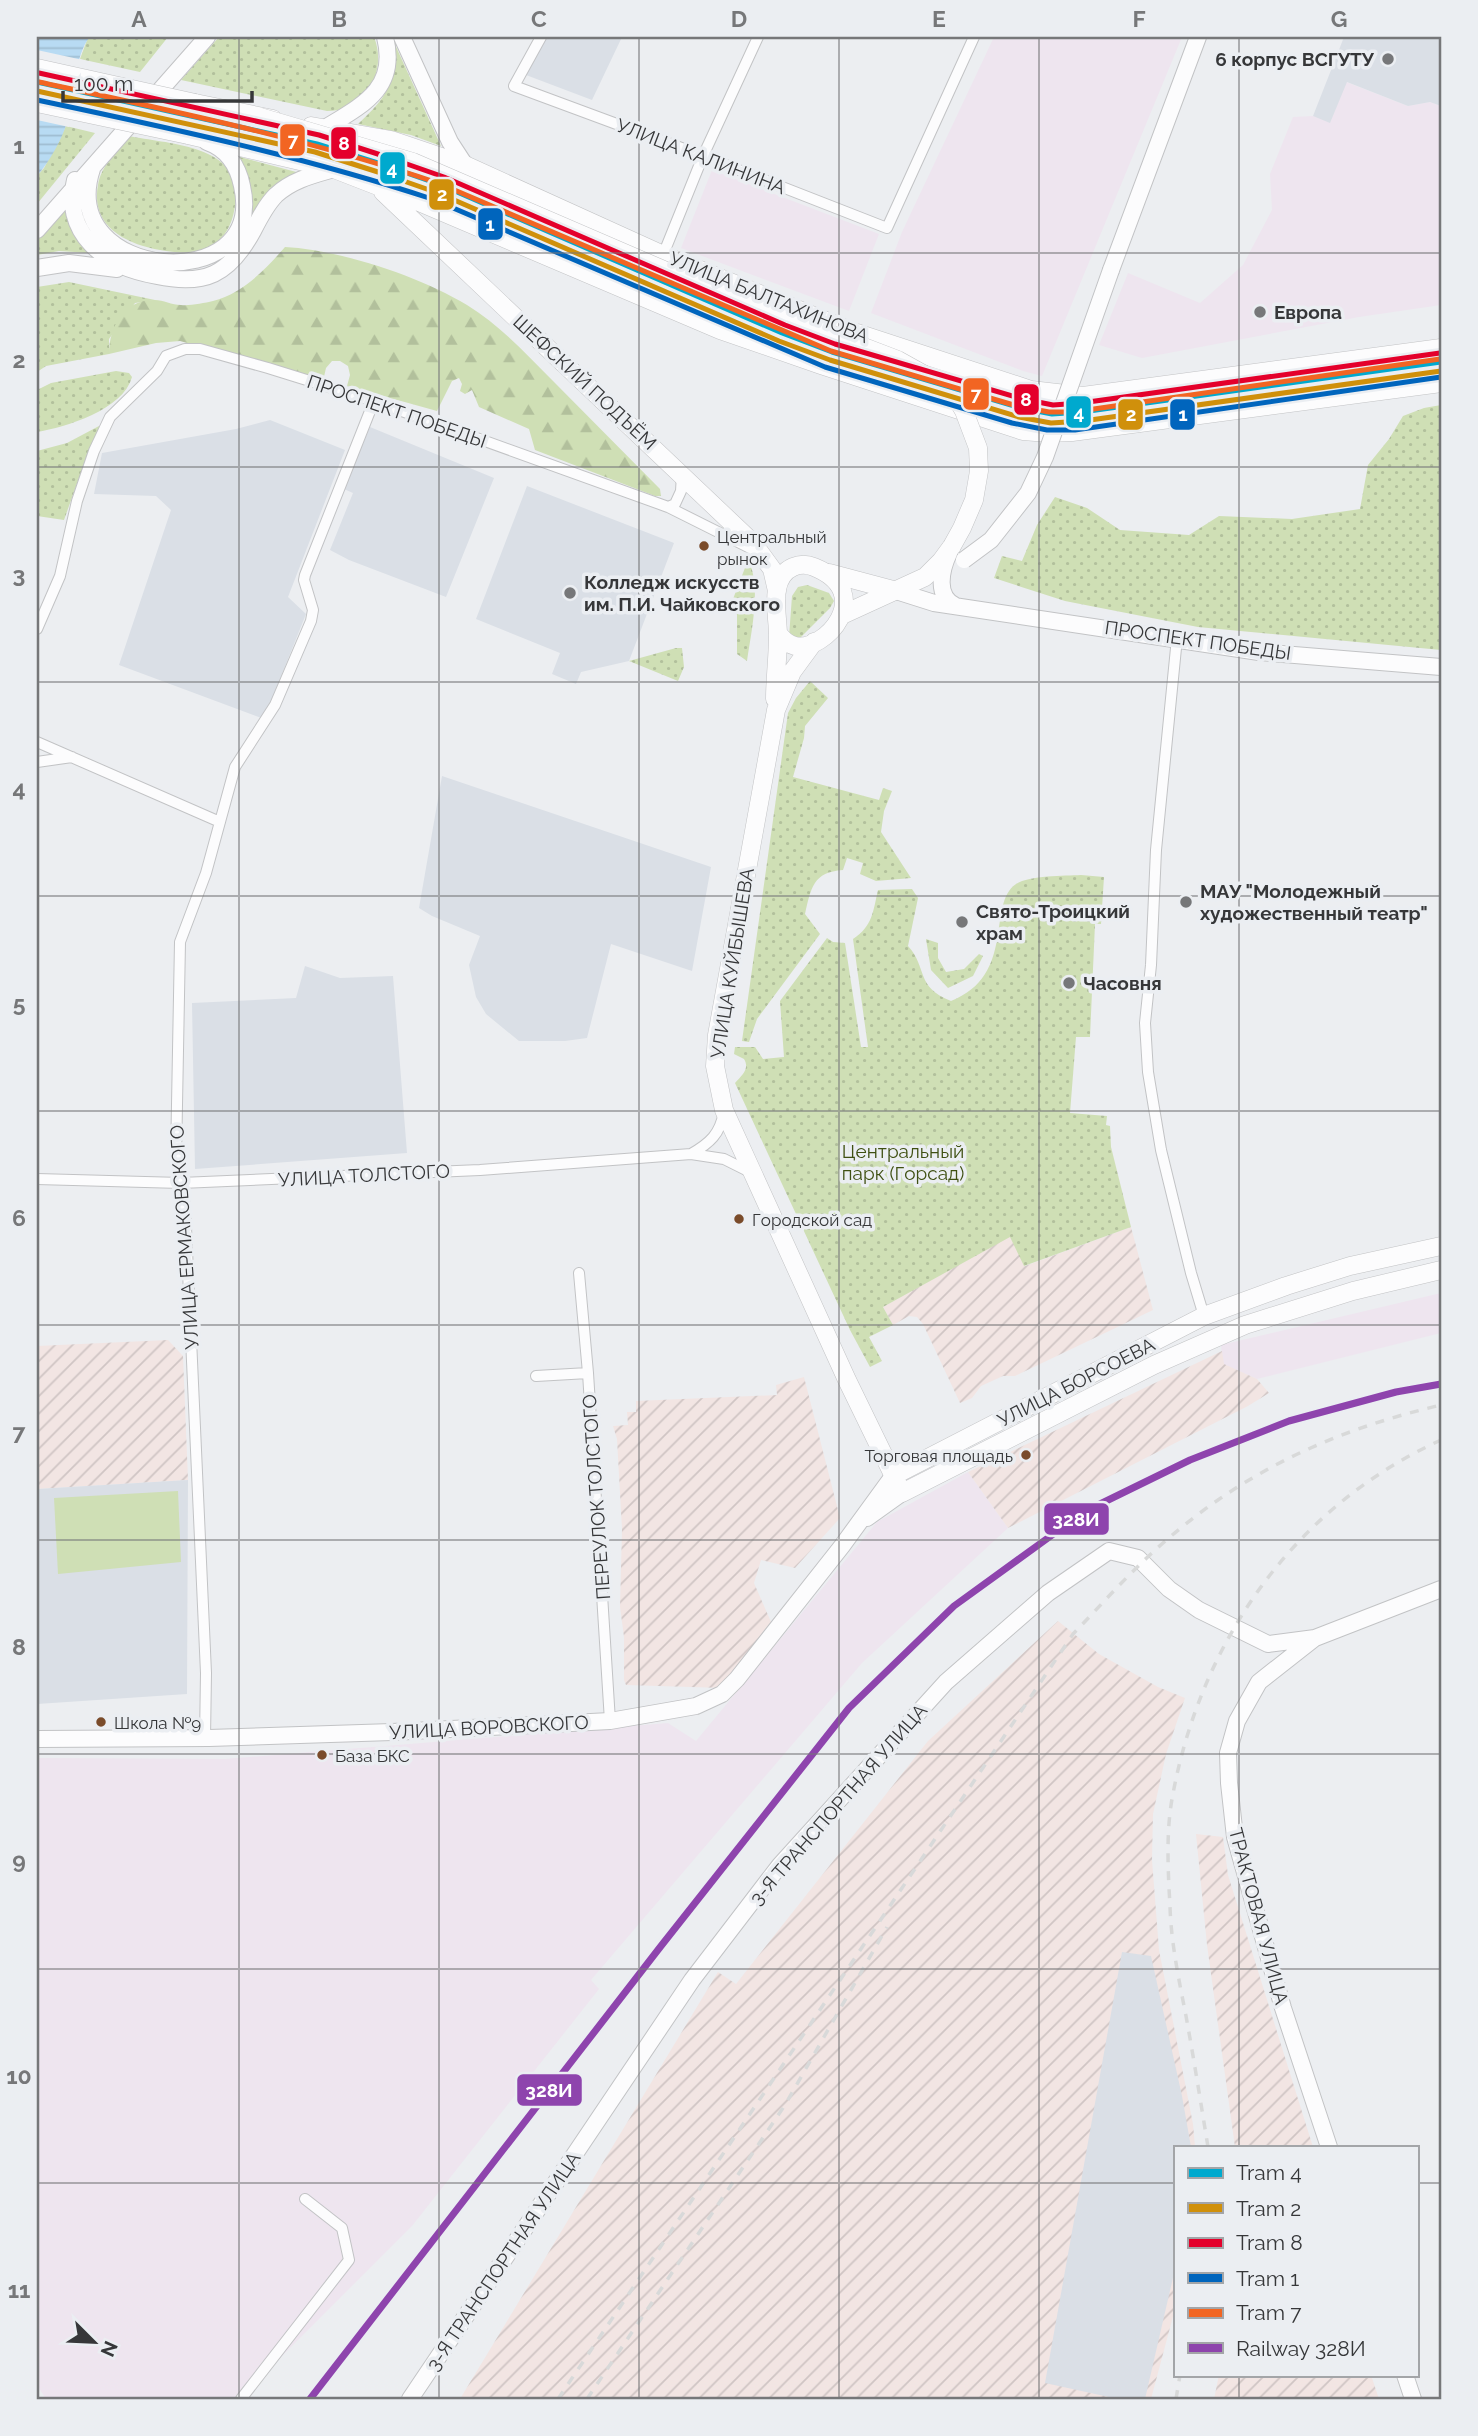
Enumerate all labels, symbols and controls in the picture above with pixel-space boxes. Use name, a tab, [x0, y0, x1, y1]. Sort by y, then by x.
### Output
text: A	[131, 5, 147, 32]
text: B	[331, 5, 347, 32]
text: C	[531, 5, 547, 32]
text: D	[731, 5, 747, 32]
text: E	[932, 5, 946, 32]
text: F	[1132, 5, 1146, 32]
text: G	[1331, 5, 1347, 32]
place label: 6 корпус ВСГУТУ	[1215, 48, 1375, 70]
marker: 6 корпус ВСГУТУ	[1380, 51, 1396, 67]
scale bar	[63, 60, 252, 104]
text: 100 m	[74, 71, 133, 96]
street label: УЛИЦА КАЛИНИНА	[613, 114, 789, 198]
line badge: 7	[279, 123, 306, 157]
line badge: 8	[330, 126, 357, 160]
text: 7	[288, 129, 299, 151]
text: 1	[13, 132, 25, 159]
text: 8	[338, 132, 350, 154]
line badge: 4	[379, 151, 406, 185]
text: 4	[387, 157, 398, 179]
line badge: 2	[428, 178, 455, 211]
text: 2	[437, 183, 447, 205]
line badge: 1	[477, 207, 504, 241]
text: 1	[485, 213, 495, 235]
street label: УЛИЦА БАЛТАХИНОВА	[666, 247, 872, 347]
place label: Европа	[1274, 301, 1342, 323]
marker: Европа	[1252, 304, 1268, 320]
street label: ШЕФСКИЙ ПОДЪЁМ	[509, 310, 661, 454]
text: 2	[13, 346, 25, 373]
street label: ПРОСПЕКТ ПОБЕДЫ	[305, 370, 489, 452]
line badge: 7	[962, 377, 990, 411]
text: 7	[971, 383, 982, 405]
line badge: 8	[1013, 383, 1040, 416]
text: 8	[1020, 388, 1032, 410]
line badge: 4	[1065, 395, 1092, 429]
line badge: 2	[1117, 398, 1144, 431]
line badge: 1	[1169, 398, 1196, 431]
text: 4	[1074, 401, 1085, 423]
text: 2	[1126, 403, 1136, 425]
text: 1	[1178, 403, 1188, 425]
place label: Центральный рынок	[717, 527, 827, 569]
marker: Центральный рынок	[697, 539, 711, 553]
text: 3	[13, 561, 25, 588]
place label: Колледж искусств им. П.И. Чайковского	[584, 571, 780, 615]
marker: Колледж искусств им. П.И. Чайковского	[562, 585, 578, 601]
street label: ПРОСПЕКТ ПОБЕДЫ	[1103, 616, 1293, 664]
text: 4	[12, 775, 26, 802]
street label: УЛИЦА КУЙБЫШЕВА	[706, 866, 758, 1060]
place label: МАУ "Молодежный художественный театр"	[1200, 880, 1428, 924]
marker: МАУ "Молодежный художественный театр"	[1178, 894, 1194, 910]
place label: Свято-Троицкий храм	[976, 900, 1130, 944]
marker: Свято-Троицкий храм	[954, 914, 970, 930]
place label: Часовня	[1083, 972, 1162, 994]
marker: Часовня	[1061, 975, 1077, 991]
text: 5	[13, 990, 26, 1017]
street label: УЛИЦА ЕРМАКОВСКОГО	[165, 1124, 203, 1350]
park label: Центральный парк (Горсад)	[842, 1140, 964, 1184]
street label: УЛИЦА ТОЛСТОГО	[277, 1160, 451, 1190]
text: 6	[12, 1204, 26, 1231]
place label: Городской сад	[752, 1210, 872, 1230]
marker: Городской сад	[732, 1212, 746, 1226]
street label: УЛИЦА БОРСОЕВА	[994, 1333, 1158, 1431]
street label: ПЕРЕУЛОК ТОЛСТОГО	[578, 1393, 614, 1601]
text: 7	[13, 1418, 26, 1445]
place label: Торговая площадь	[865, 1446, 1013, 1466]
marker: Торговая площадь	[1019, 1448, 1033, 1462]
line badge: 328И	[1043, 1502, 1110, 1536]
text: 328И	[1052, 1508, 1100, 1530]
text: 8	[12, 1633, 26, 1660]
street label: 3-Я ТРАНСПОРТНАЯ УЛИЦА	[745, 1699, 931, 1909]
street label: УЛИЦА ВОРОВСКОГО	[389, 1711, 589, 1743]
place label: Школа №9	[114, 1713, 201, 1733]
marker: Школа №9	[94, 1715, 108, 1729]
place label: База БКС	[335, 1746, 410, 1766]
marker: База БКС	[315, 1748, 329, 1762]
street label: ТРАКТОВАЯ УЛИЦА	[1225, 1825, 1293, 2007]
text: 9	[12, 1847, 26, 1874]
text: 10	[6, 2062, 32, 2089]
line badge: 328И	[516, 2073, 583, 2107]
text: 328И	[525, 2079, 573, 2101]
legend	[1174, 2146, 1418, 2376]
street label: 3-Я ТРАНСПОРТНАЯ УЛИЦА	[422, 2147, 585, 2374]
text: Tram 4	[1236, 2160, 1302, 2185]
text: Tram 2	[1236, 2196, 1301, 2221]
text: Tram 8	[1236, 2230, 1303, 2255]
text: Tram 1	[1236, 2266, 1299, 2291]
text: 11	[8, 2276, 30, 2303]
text: Tram 7	[1236, 2300, 1302, 2325]
north arrow	[60, 2306, 130, 2376]
text: Railway 328И	[1236, 2336, 1366, 2361]
text: N	[97, 2338, 123, 2360]

